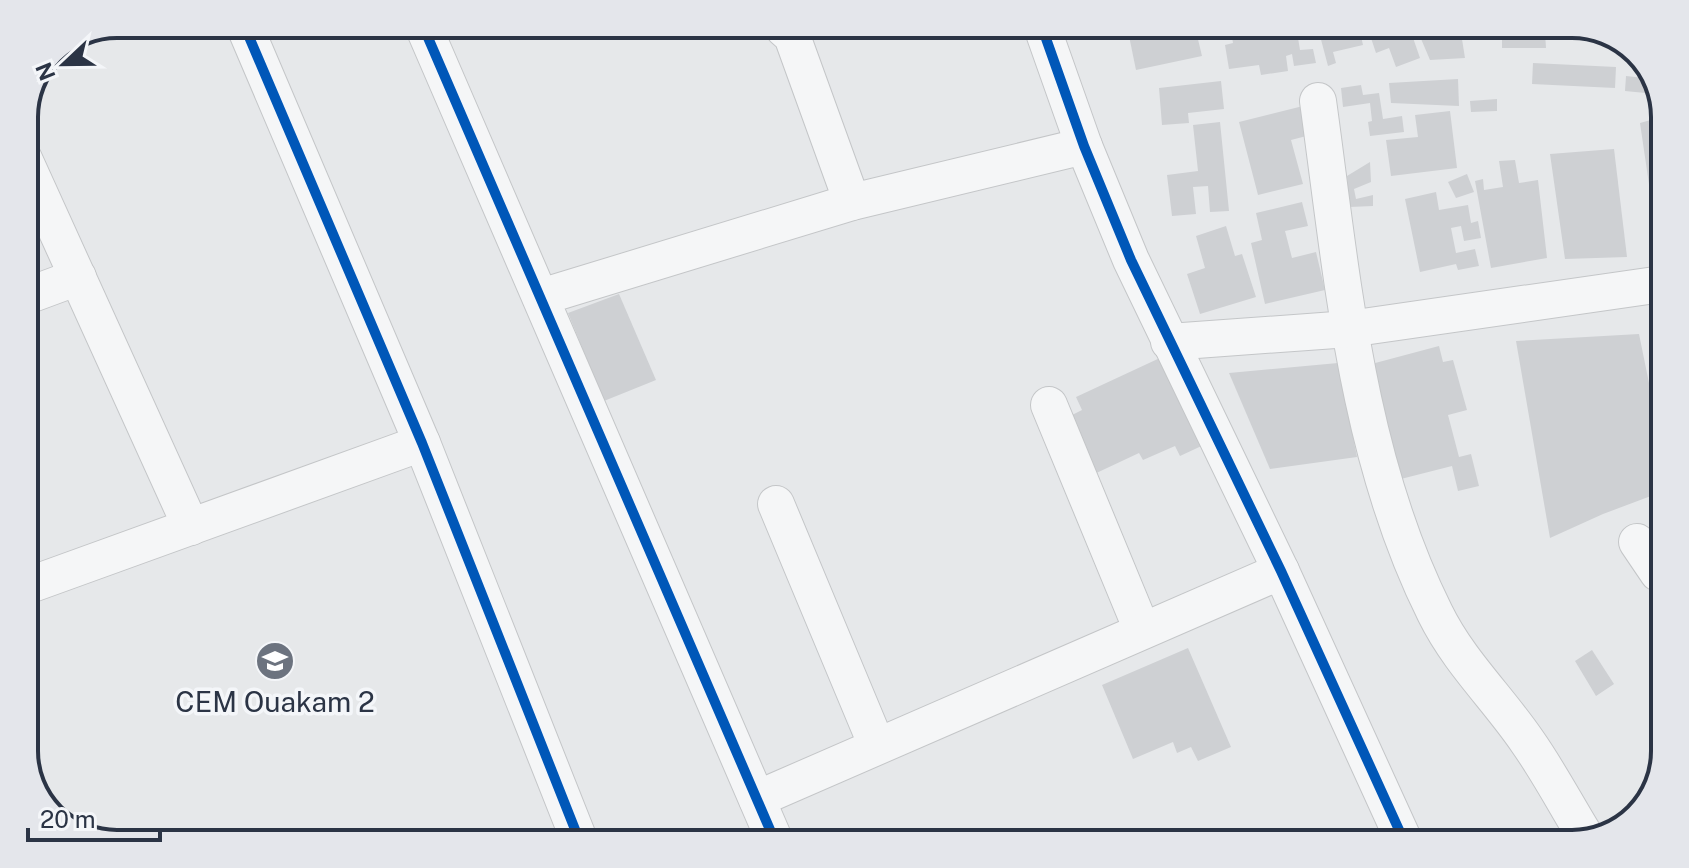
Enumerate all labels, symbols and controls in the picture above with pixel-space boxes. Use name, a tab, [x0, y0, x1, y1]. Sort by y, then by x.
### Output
north arrow	[24, 24, 104, 104]
text: N	[30, 59, 61, 84]
school or university icon: CEM Ouakam 2	[254, 640, 296, 682]
place label: CEM Ouakam 2	[175, 685, 375, 718]
scale bar	[28, 792, 160, 842]
text: 20 m	[40, 805, 96, 833]

